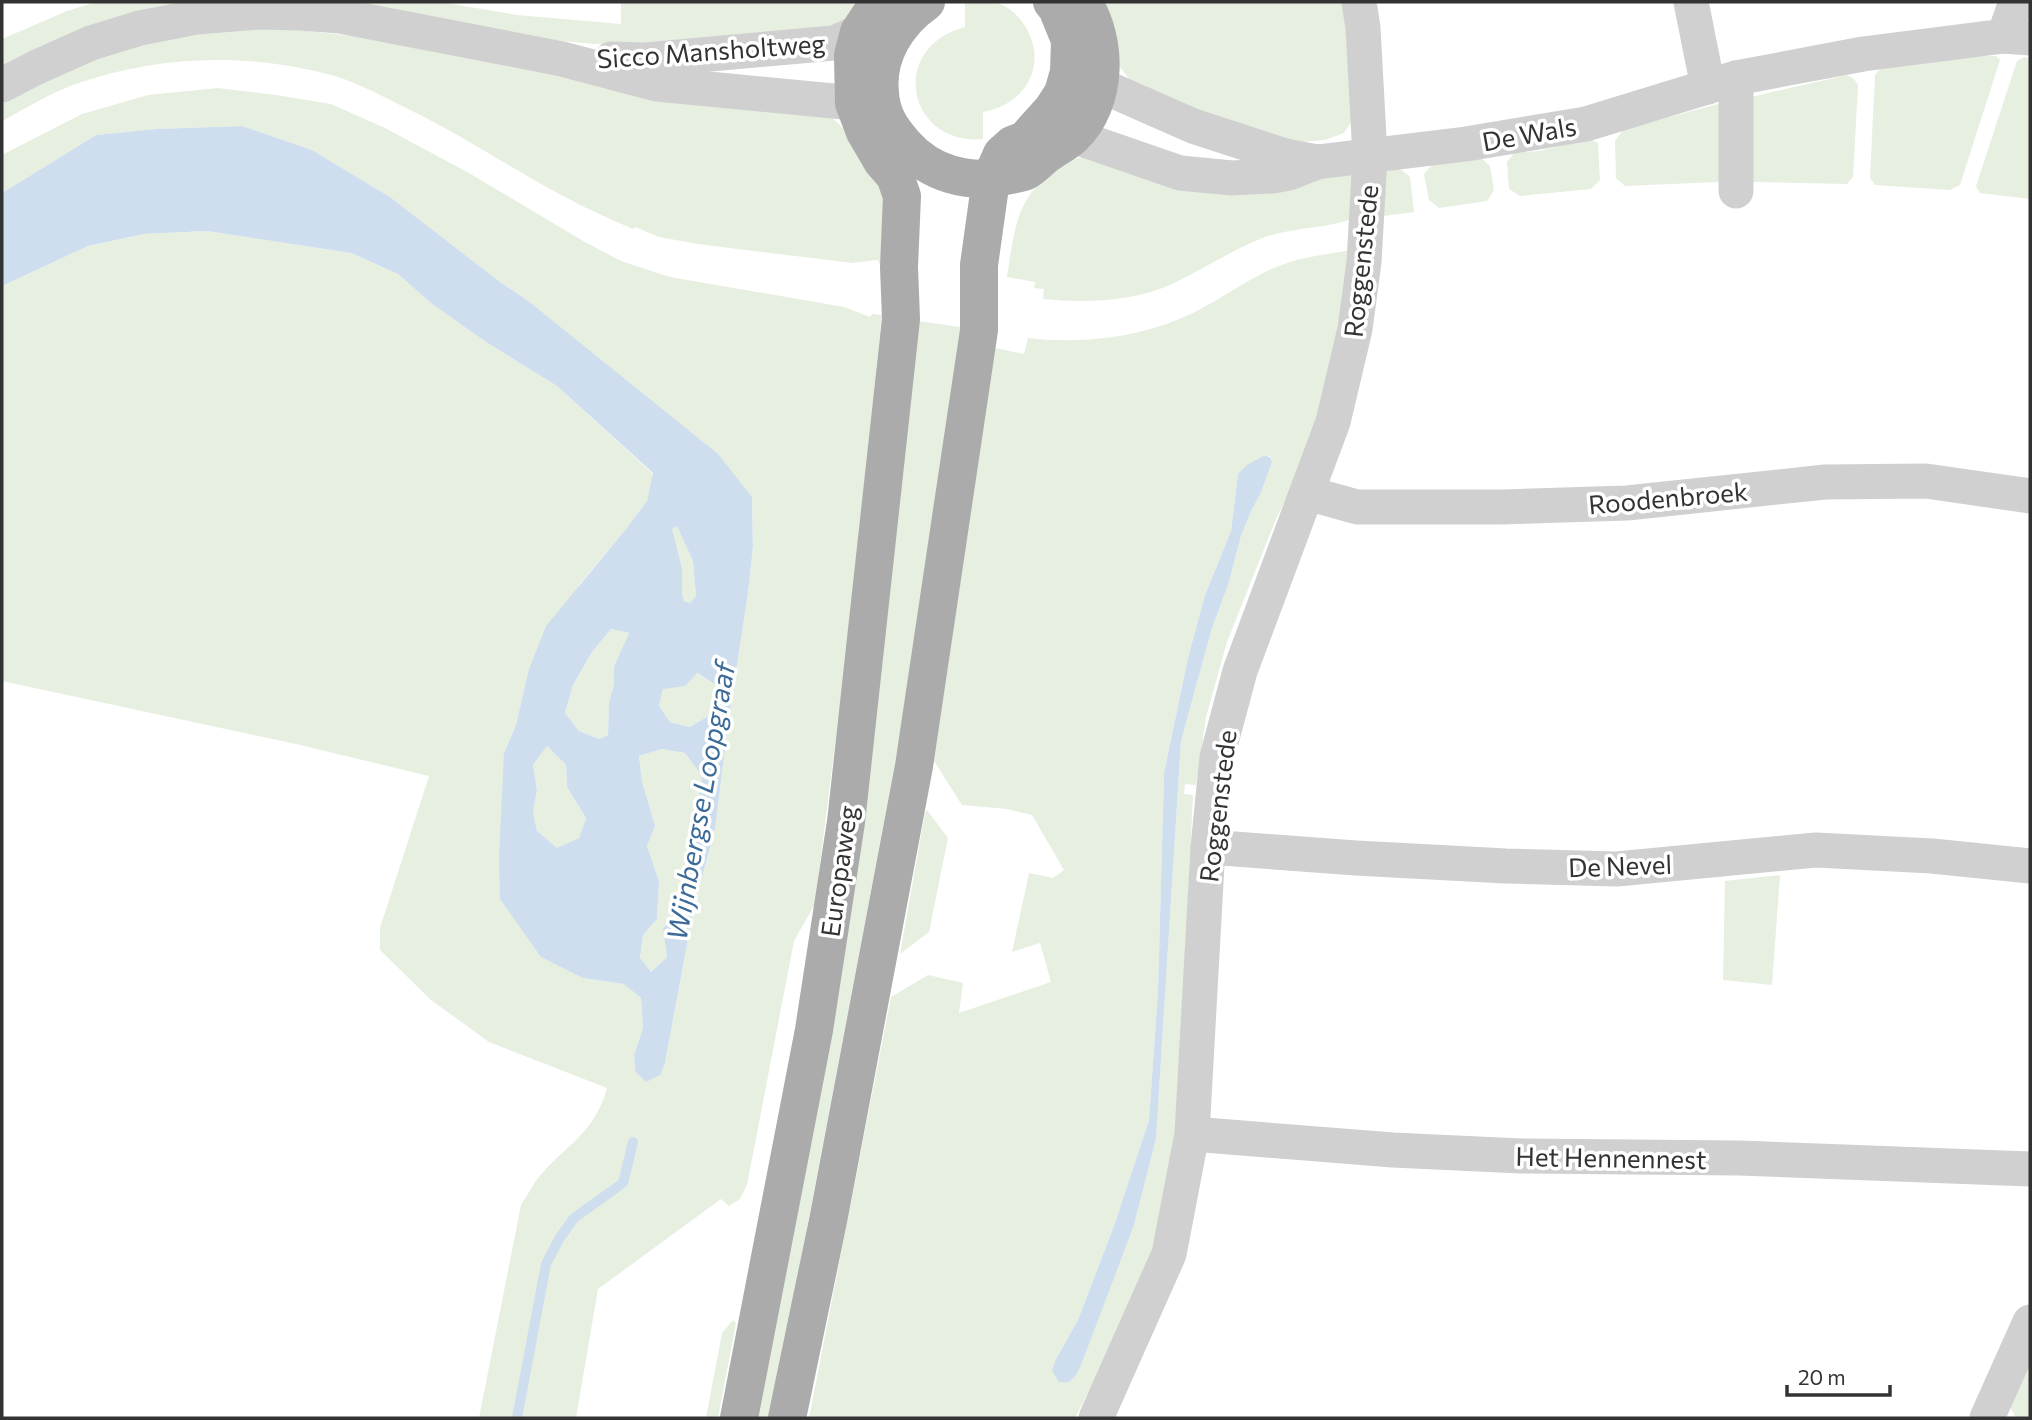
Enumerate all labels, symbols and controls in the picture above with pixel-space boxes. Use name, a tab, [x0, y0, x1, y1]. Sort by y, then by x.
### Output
street label: Sicco Mansholtweg	[596, 27, 826, 73]
street label: De Wals	[1480, 109, 1578, 157]
street label: Roggenstede	[1337, 183, 1383, 339]
street label: Roodenbroek	[1587, 475, 1749, 519]
water label: Wijnbergse Loopgraaf	[659, 656, 742, 943]
street label: Roggenstede	[1192, 728, 1242, 884]
street label: Europaweg	[813, 803, 863, 939]
street label: De Nevel	[1567, 848, 1673, 882]
street label: Het Hennennest	[1515, 1140, 1707, 1174]
scale bar	[1787, 1354, 1890, 1398]
text: 20 m	[1798, 1364, 1846, 1389]

